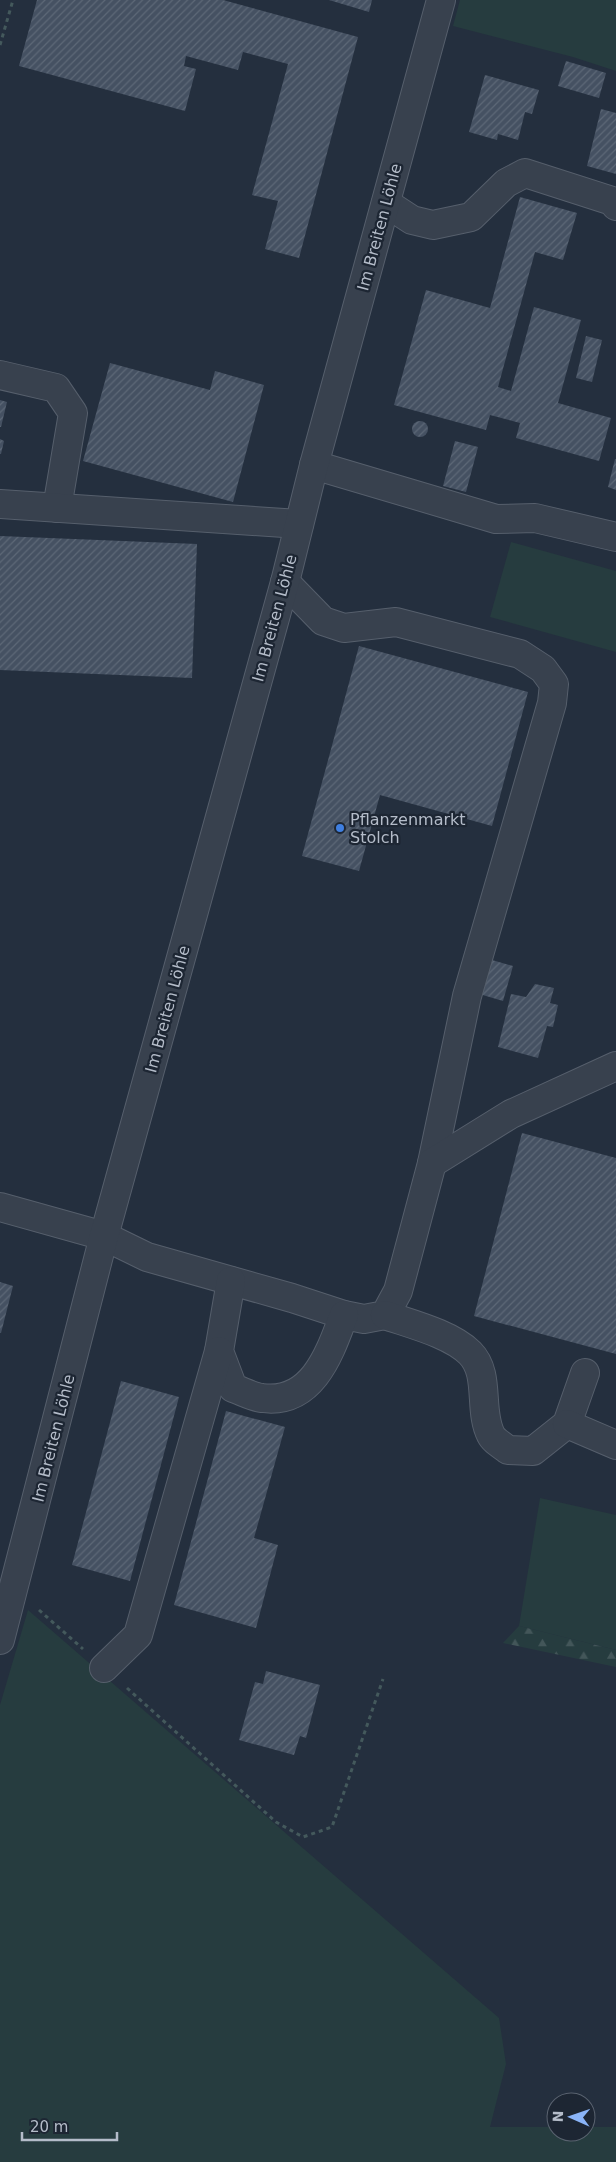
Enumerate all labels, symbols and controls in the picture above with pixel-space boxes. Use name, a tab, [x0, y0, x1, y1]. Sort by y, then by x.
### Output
street label: Im Breiten Löhle	[353, 161, 406, 293]
street label: Im Breiten Löhle	[248, 552, 301, 684]
place label: Pflanzenmarkt Stolch	[350, 810, 466, 847]
marker: Pflanzenmarkt Stolch	[334, 822, 346, 834]
street label: Im Breiten Löhle	[141, 943, 194, 1075]
street label: Im Breiten Löhle	[28, 1372, 79, 1504]
north arrow	[546, 2092, 596, 2142]
scale bar	[22, 2110, 118, 2142]
text: N	[550, 2110, 566, 2123]
text: 20 m	[30, 2118, 68, 2136]

